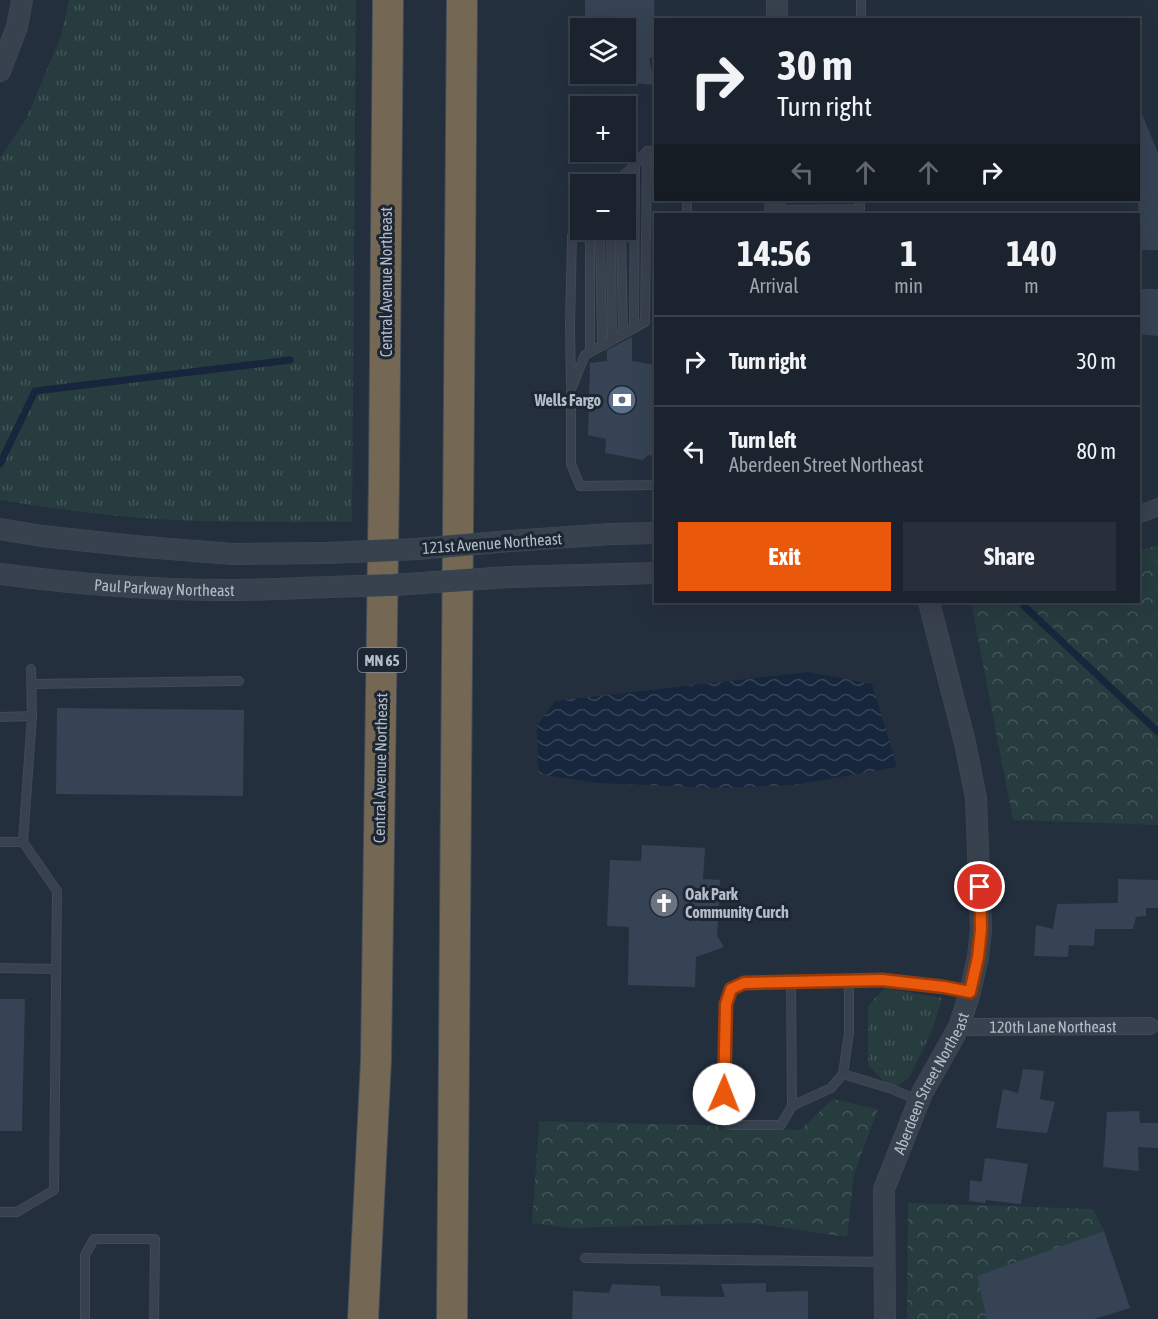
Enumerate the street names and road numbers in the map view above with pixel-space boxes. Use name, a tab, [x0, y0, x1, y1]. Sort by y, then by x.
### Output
street label: Central Avenue Northeast	[377, 206, 395, 357]
street label: 121st Avenue Northeast	[421, 529, 563, 557]
street label: Paul Parkway Northeast	[93, 575, 235, 599]
road number: MN 65	[358, 648, 406, 672]
street label: Central Avenue Northeast	[370, 692, 390, 843]
street label: Aberdeen Street Northeast	[890, 1010, 972, 1157]
street label: 120th Lane Northeast	[989, 1017, 1117, 1036]

